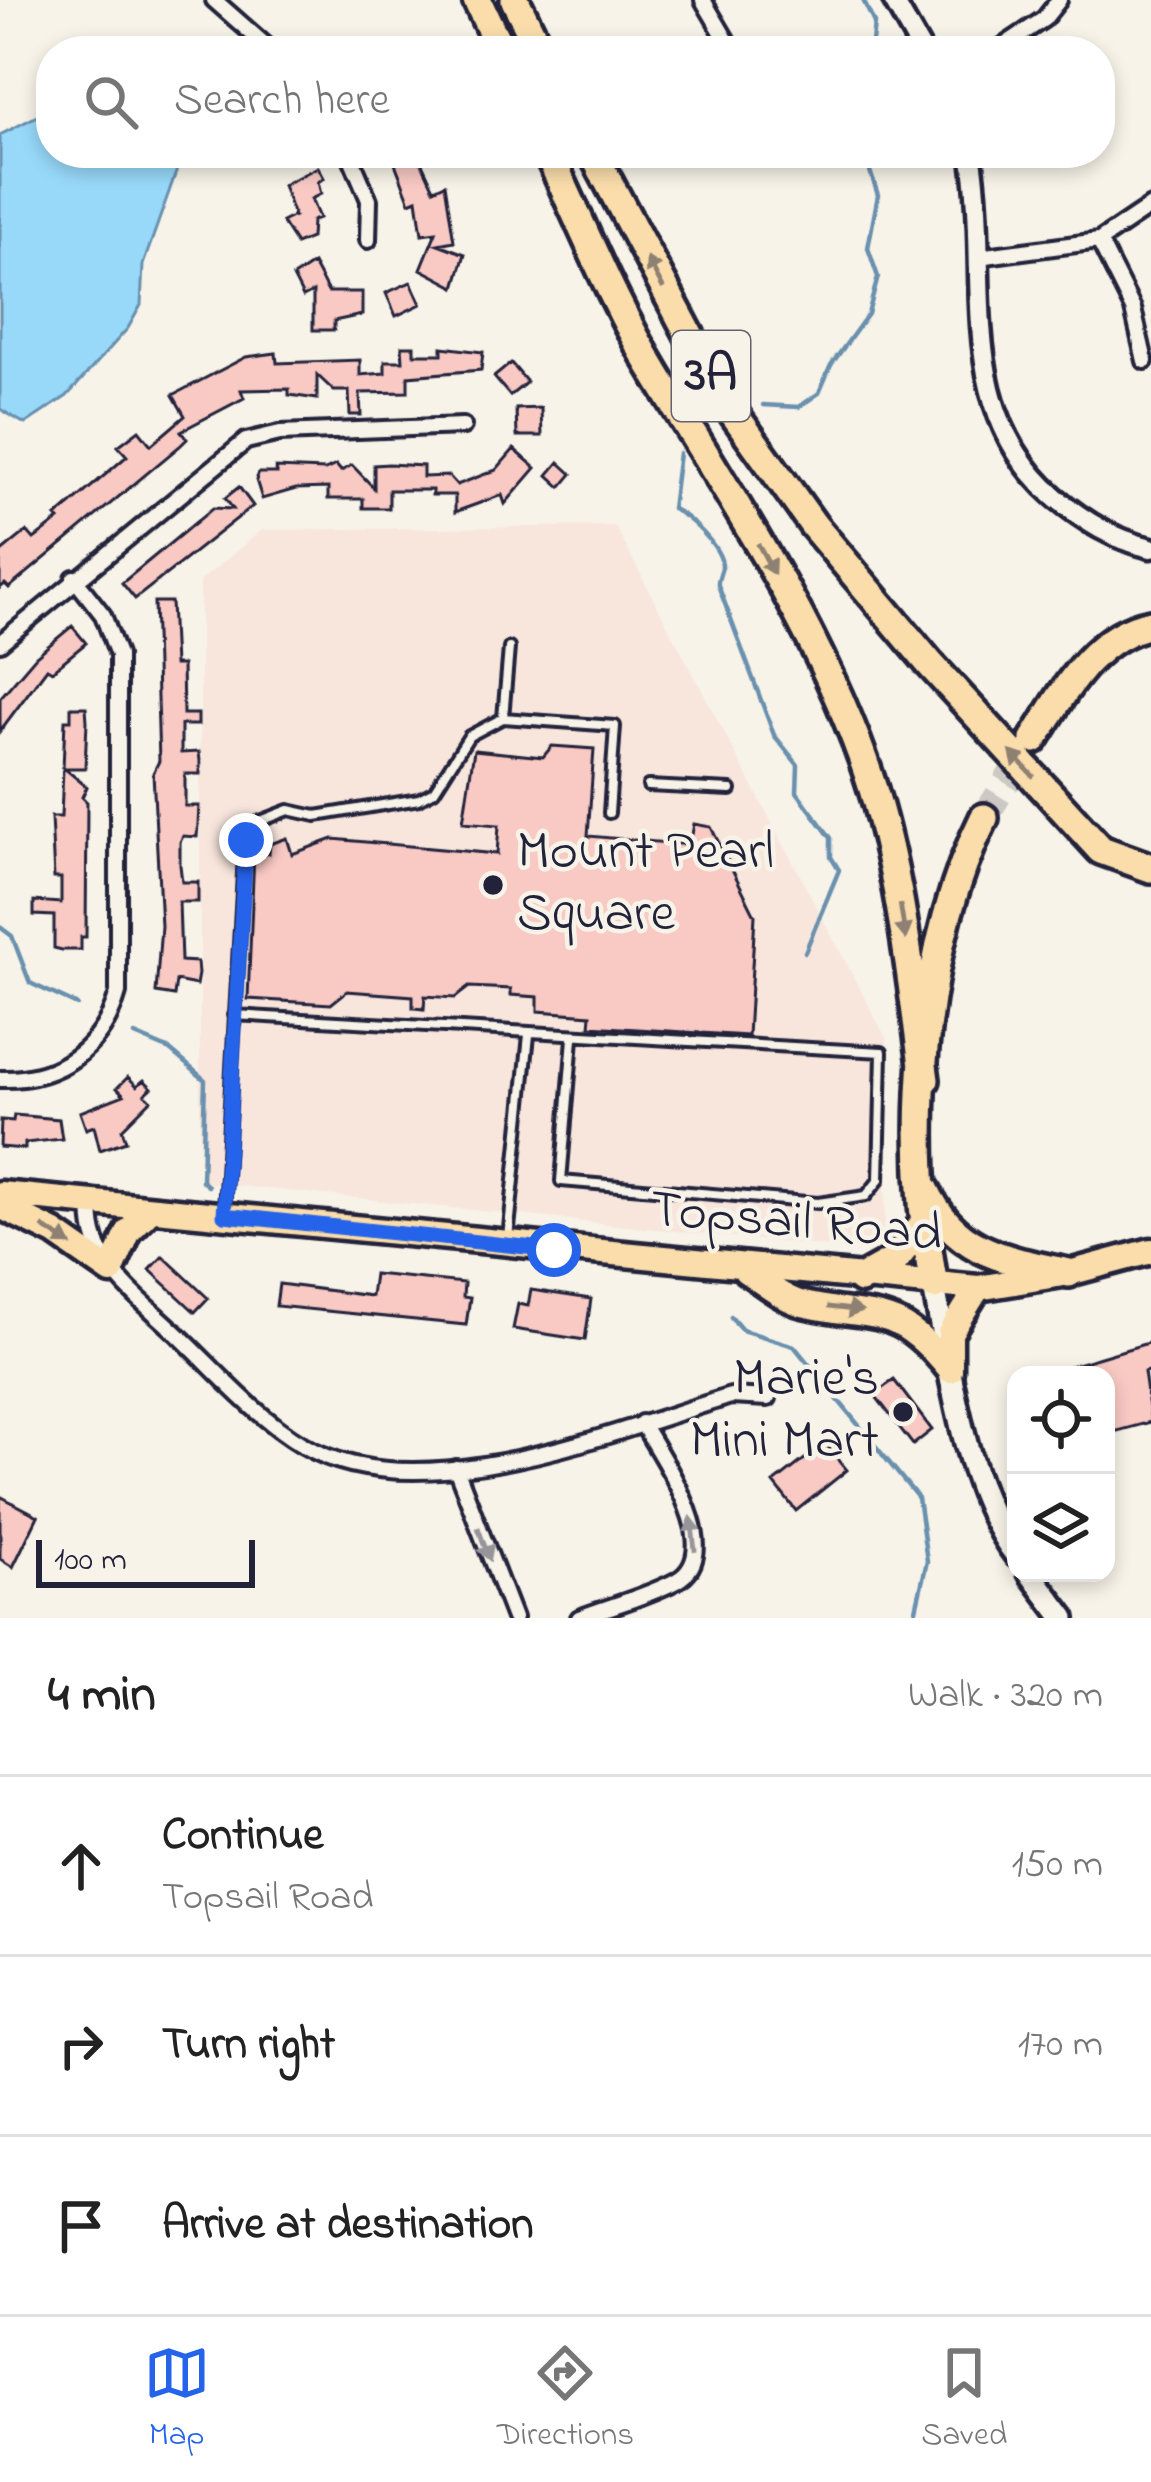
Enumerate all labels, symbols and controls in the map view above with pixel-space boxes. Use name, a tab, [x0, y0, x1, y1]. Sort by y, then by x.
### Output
search box	[36, 36, 1115, 168]
icon: search	[78, 69, 144, 135]
text: Search here	[174, 69, 390, 135]
one-way arrow	[646, 256, 666, 291]
road number: 3A	[672, 331, 750, 421]
one-way arrow	[755, 542, 776, 577]
one-way arrow	[1009, 749, 1036, 778]
route end	[219, 813, 273, 867]
place label: Mount Pearl Square	[517, 815, 774, 955]
marker: Mount Pearl Square	[480, 872, 506, 898]
one-way arrow	[894, 903, 912, 941]
street label: Topsail Road	[647, 1172, 945, 1276]
route start	[527, 1223, 581, 1277]
one-way arrow	[41, 1224, 74, 1246]
one-way arrow	[827, 1300, 864, 1319]
place label: Marie's Mini Mart	[690, 1342, 879, 1482]
map controls	[1007, 1366, 1115, 1582]
button: locate	[1007, 1366, 1115, 1474]
marker: Marie's Mini Mart	[890, 1399, 916, 1425]
button: layers	[1007, 1474, 1115, 1582]
one-way arrow	[683, 1515, 702, 1553]
one-way arrow	[476, 1526, 495, 1562]
scale bar	[36, 1534, 255, 1587]
text: 100 m	[54, 1537, 127, 1585]
text: 4 min	[48, 1659, 156, 1734]
text: Walk · 320 m	[908, 1668, 1103, 1725]
text: Continue	[162, 1804, 323, 1870]
icon: ahead	[48, 1833, 114, 1899]
text: 150 m	[1011, 1837, 1103, 1894]
text: Topsail Road	[162, 1870, 373, 1927]
icon: right	[48, 2013, 114, 2079]
text: Turn right	[162, 2013, 335, 2079]
text: 170 m	[1018, 2017, 1103, 2074]
icon: arrive	[48, 2193, 114, 2259]
text: Arrive at destination	[162, 2193, 533, 2259]
tab: Map	[144, 2340, 210, 2460]
tab: Directions	[497, 2340, 634, 2460]
tab: Saved	[921, 2340, 1007, 2460]

